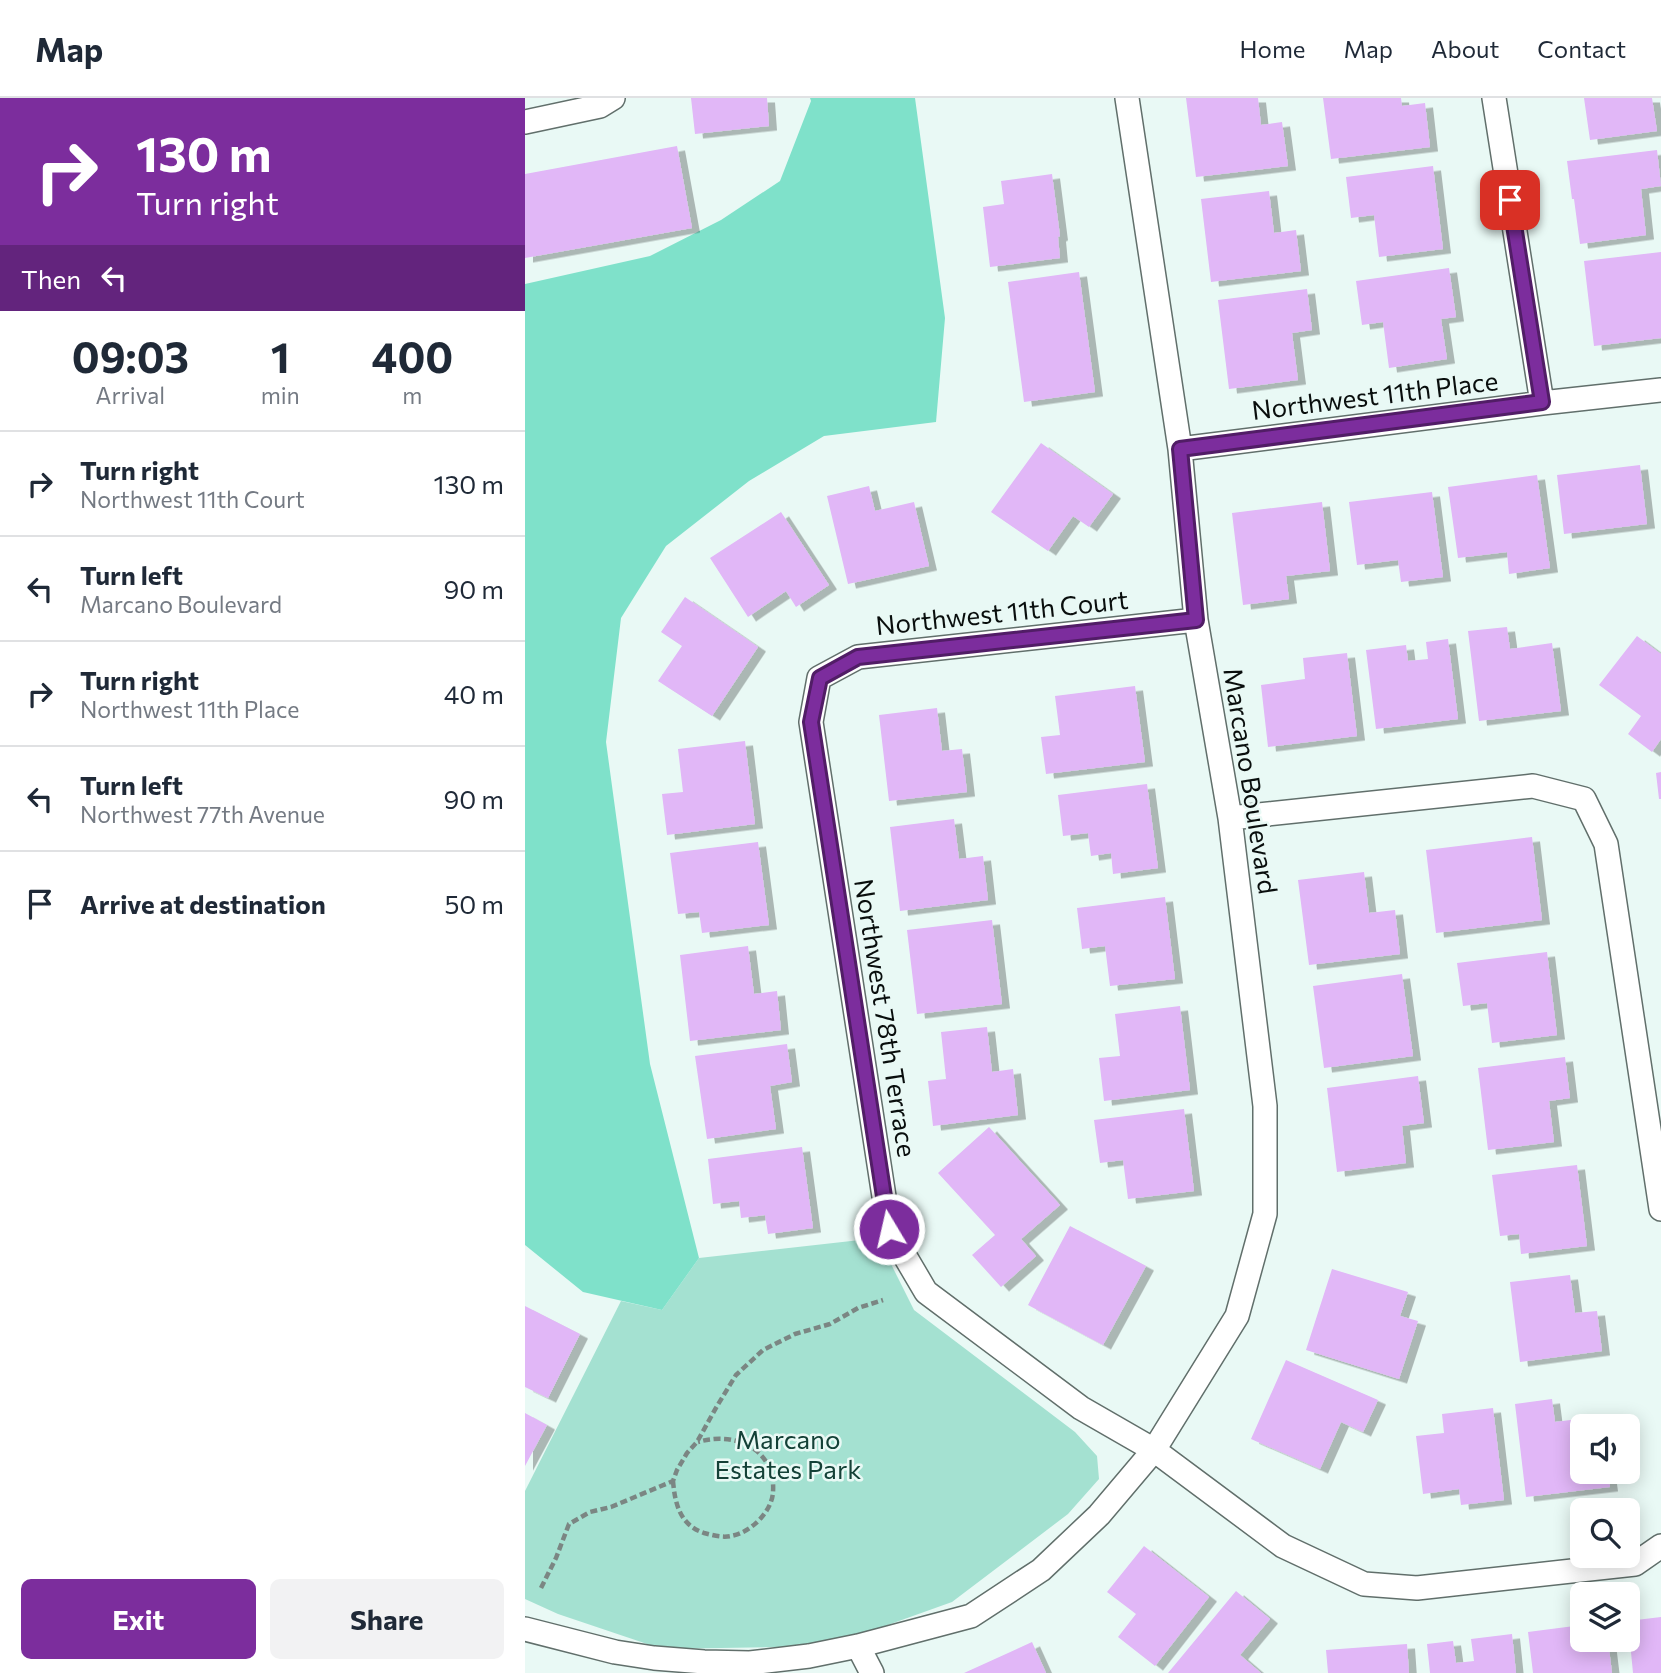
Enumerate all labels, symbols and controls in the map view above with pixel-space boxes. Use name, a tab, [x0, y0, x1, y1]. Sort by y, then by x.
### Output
text: Map	[35, 28, 103, 69]
text: Home	[1240, 34, 1306, 63]
text: Map	[1344, 34, 1393, 63]
text: About	[1431, 34, 1499, 63]
text: Contact	[1537, 34, 1626, 63]
text: 130 m	[136, 122, 271, 182]
icon: right	[21, 126, 112, 217]
pin	[1480, 170, 1540, 230]
icon: arrive	[1491, 181, 1529, 219]
text: Turn right	[136, 182, 279, 222]
icon: left	[95, 259, 133, 297]
text: Then	[21, 263, 81, 294]
text: 09:03	[72, 330, 189, 382]
text: 1	[271, 330, 290, 382]
text: 400	[372, 330, 453, 382]
street label: Northwest 11th Place	[1250, 364, 1500, 425]
text: Arrival	[96, 381, 165, 409]
text: min	[261, 381, 300, 409]
text: m	[402, 381, 422, 409]
text: Turn right	[80, 454, 199, 485]
icon: right	[21, 465, 59, 503]
text: 130 m	[433, 468, 504, 499]
text: Northwest 11th Court	[80, 485, 305, 513]
text: Turn left	[80, 559, 183, 590]
icon: left	[21, 570, 59, 608]
text: 90 m	[444, 573, 504, 604]
street label: Northwest 11th Court	[874, 583, 1130, 640]
text: Marcano Boulevard	[80, 590, 282, 618]
text: Turn right	[80, 664, 199, 695]
street label: Marcano Boulevard	[1218, 665, 1285, 896]
icon: right	[21, 675, 59, 713]
text: 40 m	[444, 678, 504, 709]
text: Northwest 11th Place	[80, 695, 299, 723]
text: Turn left	[80, 769, 183, 800]
icon: left	[21, 780, 59, 818]
text: 90 m	[444, 783, 504, 814]
text: Northwest 77th Avenue	[80, 800, 325, 828]
street label: Northwest 78th Terrace	[849, 876, 924, 1159]
icon: arrive	[21, 885, 59, 923]
text: Arrive at destination	[80, 888, 326, 919]
text: 50 m	[444, 888, 504, 919]
position arrow	[852, 1192, 926, 1266]
map controls	[1570, 1414, 1640, 1652]
button: sound	[1570, 1414, 1640, 1484]
park label: Marcano Estates Park	[715, 1423, 861, 1484]
button: search	[1570, 1498, 1640, 1568]
button: Exit	[21, 1579, 256, 1659]
button: Share	[270, 1579, 504, 1659]
button: layers	[1570, 1582, 1640, 1652]

